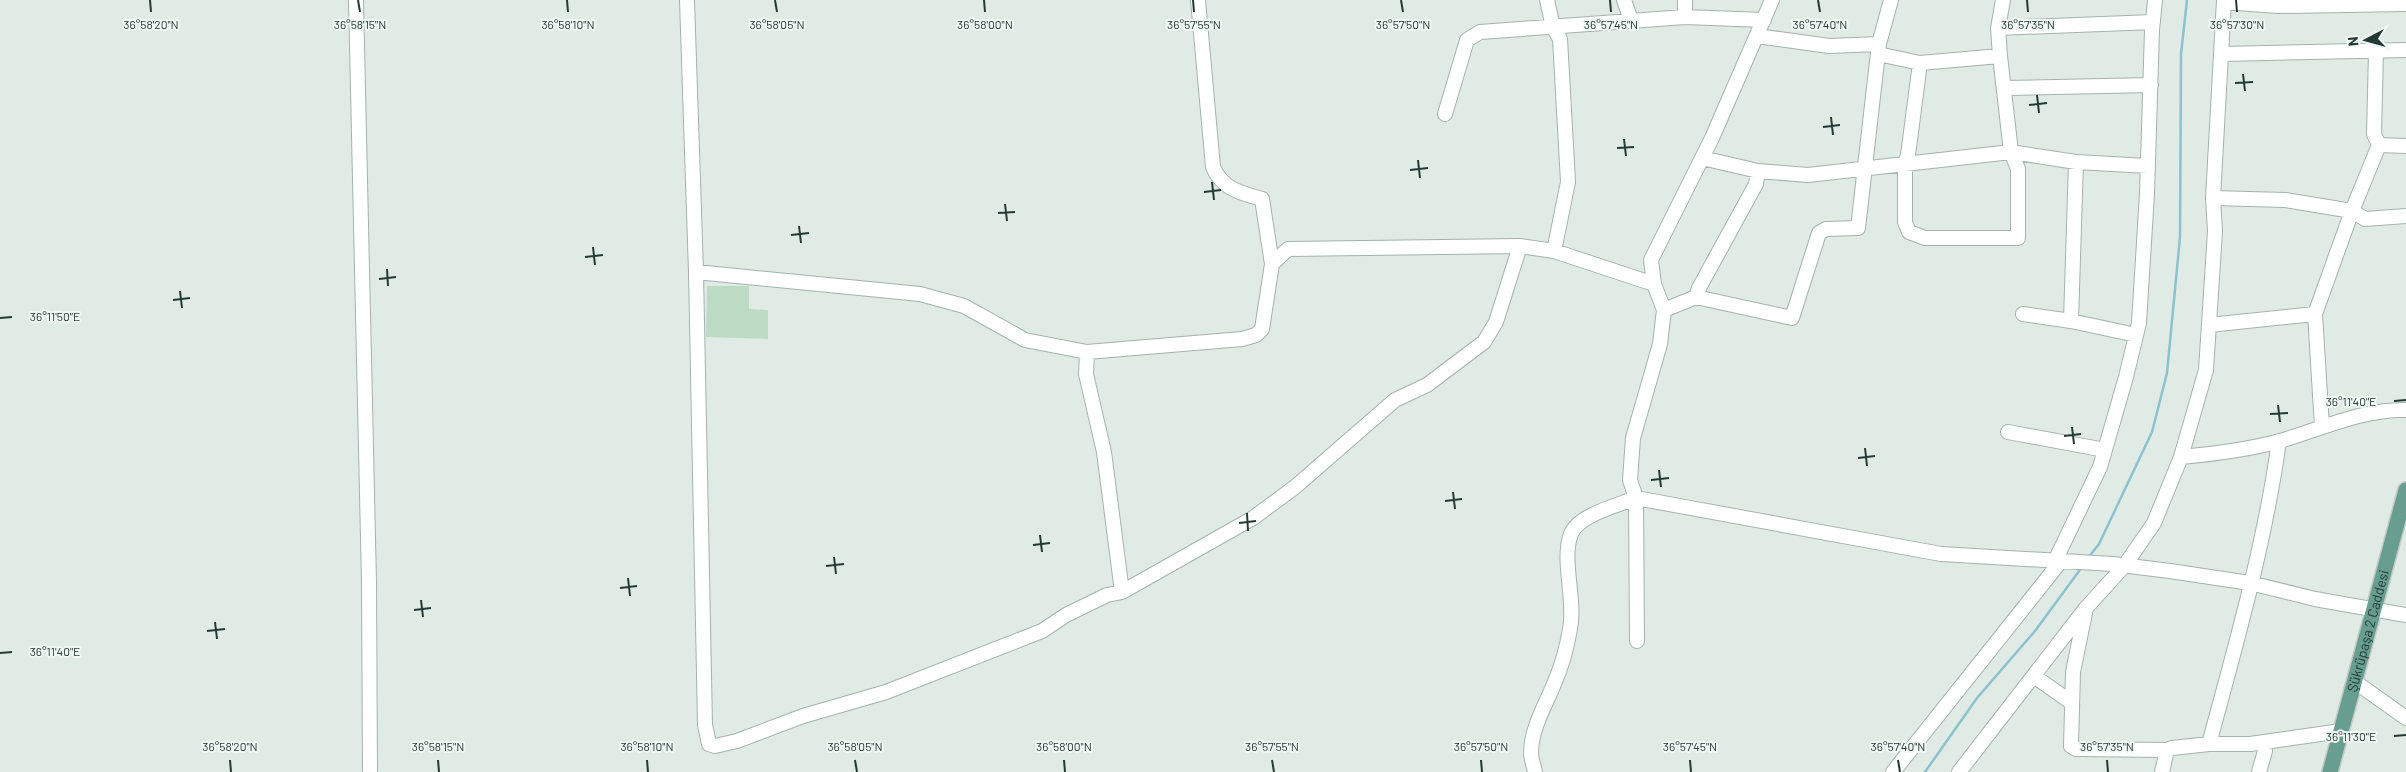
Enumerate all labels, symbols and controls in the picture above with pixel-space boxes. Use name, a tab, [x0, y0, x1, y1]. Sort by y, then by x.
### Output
north arrow	[2341, 15, 2391, 65]
text: 36°58'20"N	[123, 17, 179, 31]
text: 36°58'15"N	[334, 17, 386, 31]
text: 36°58'10"N	[541, 17, 595, 31]
text: 36°58'05"N	[749, 17, 805, 31]
text: 36°58'00"N	[957, 17, 1013, 31]
text: 36°57'55"N	[1167, 17, 1221, 31]
text: 36°57'50"N	[1376, 17, 1430, 31]
text: 36°57'45"N	[1584, 17, 1638, 31]
text: 36°57'40"N	[1793, 17, 1847, 31]
text: 36°57'35"N	[2001, 17, 2055, 31]
text: 36°57'30"N	[2210, 17, 2264, 31]
text: N	[2344, 36, 2362, 47]
text: 36°11'50"E	[30, 309, 80, 323]
text: 36°11'40"E	[2326, 394, 2376, 408]
street label: Şükrüpaşa 2 Caddesi	[2343, 568, 2392, 694]
text: 36°11'40"E	[30, 644, 80, 658]
text: 36°11'30"E	[2326, 729, 2376, 743]
text: 36°58'20"N	[202, 739, 258, 753]
text: 36°58'15"N	[412, 739, 464, 753]
text: 36°58'10"N	[620, 739, 674, 753]
text: 36°58'05"N	[827, 739, 883, 753]
text: 36°58'00"N	[1036, 739, 1092, 753]
text: 36°57'55"N	[1245, 739, 1299, 753]
text: 36°57'50"N	[1454, 739, 1508, 753]
text: 36°57'45"N	[1663, 739, 1717, 753]
text: 36°57'40"N	[1871, 739, 1925, 753]
text: 36°57'35"N	[2080, 739, 2134, 753]

